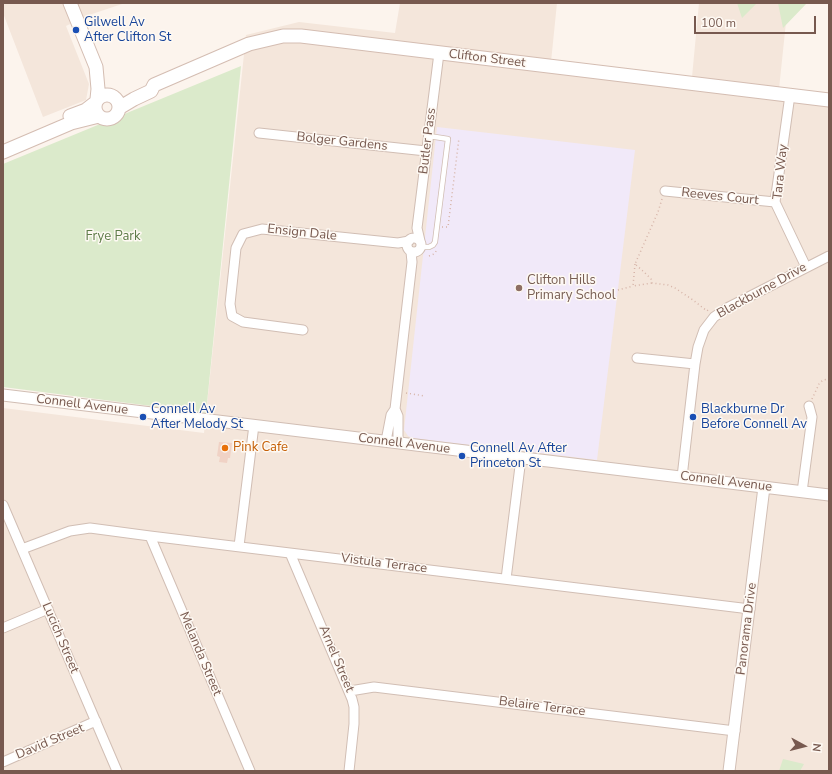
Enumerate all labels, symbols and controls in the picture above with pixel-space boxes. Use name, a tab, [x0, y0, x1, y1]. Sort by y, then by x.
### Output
scale bar	[696, 8, 818, 34]
place label: Gilwell Av After Clifton St	[84, 15, 171, 46]
text: 100 m	[701, 15, 736, 31]
marker: Gilwell Av After Clifton St	[71, 25, 81, 35]
street label: Clifton Street	[448, 47, 526, 71]
street label: Butler Pass	[416, 107, 440, 175]
street label: Bolger Gardens	[296, 129, 388, 155]
street label: Tara Way	[770, 144, 792, 200]
street label: Reeves Court	[681, 185, 759, 209]
street label: Ensign Dale	[266, 222, 338, 244]
park label: Frye Park	[86, 229, 140, 245]
street label: Blackburne Drive	[714, 260, 810, 322]
place label: Clifton Hills Primary School	[527, 273, 616, 304]
marker: Clifton Hills Primary School	[514, 283, 524, 293]
street label: Connell Avenue	[35, 392, 129, 418]
place label: Connell Av After Melody St	[151, 402, 243, 433]
place label: Blackburne Dr Before Connell Av	[701, 402, 807, 433]
marker: Connell Av After Melody St	[138, 412, 148, 422]
marker: Blackburne Dr Before Connell Av	[688, 412, 698, 422]
street label: Connell Avenue	[357, 431, 451, 457]
place label: Pink Cafe	[233, 440, 288, 456]
place label: Connell Av After Princeton St	[470, 441, 567, 472]
marker: Pink Cafe	[220, 443, 230, 453]
marker: Connell Av After Princeton St	[457, 451, 467, 461]
street label: Connell Avenue	[679, 469, 773, 495]
street label: Vistula Terrace	[340, 551, 428, 577]
street label: Panorama Drive	[734, 582, 760, 676]
street label: Lucich Street	[38, 600, 82, 676]
street label: Melanda Street	[175, 610, 225, 698]
street label: Arnel Street	[315, 623, 357, 695]
street label: Belaire Terrace	[498, 694, 586, 720]
street label: David Street	[14, 721, 86, 763]
north arrow	[784, 726, 824, 766]
text: N	[808, 743, 824, 753]

